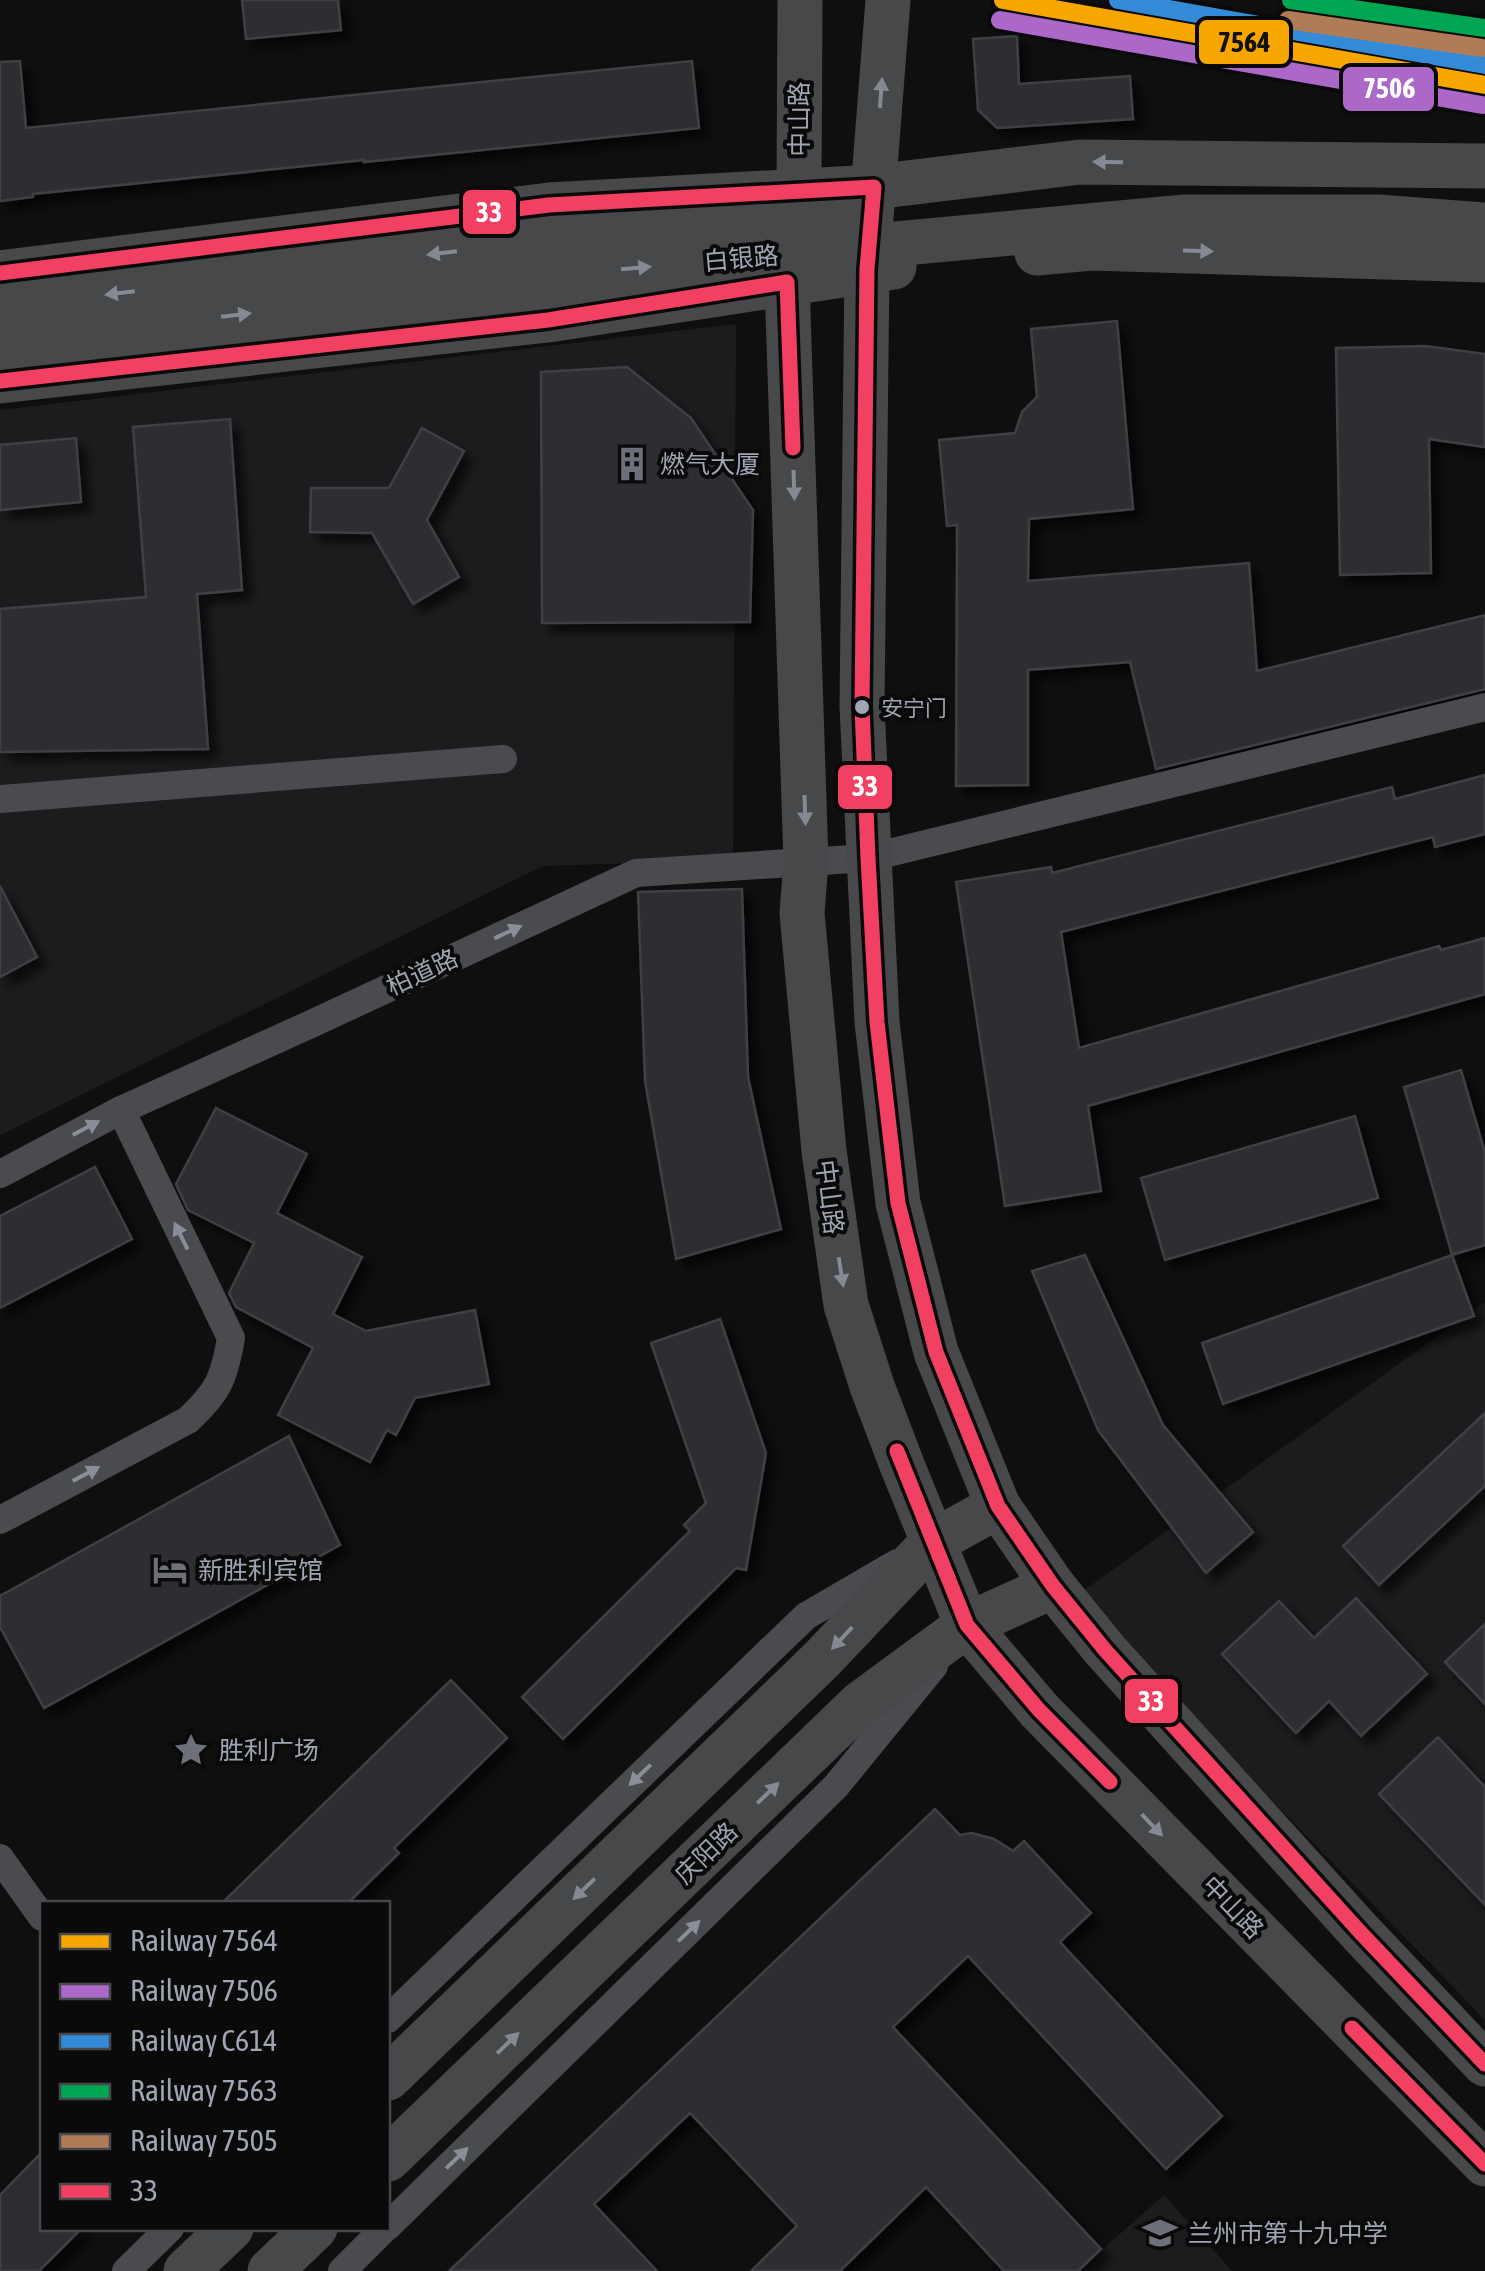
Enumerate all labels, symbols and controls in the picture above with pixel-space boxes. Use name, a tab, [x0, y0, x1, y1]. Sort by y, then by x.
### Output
line badge: 7564	[1197, 18, 1291, 66]
text: 7564	[1218, 26, 1270, 58]
line badge: 7506	[1341, 65, 1436, 113]
text: 7506	[1363, 72, 1415, 104]
one-way arrow	[873, 77, 889, 109]
street label: 中山路	[785, 81, 813, 157]
one-way arrow	[1091, 154, 1123, 170]
line badge: 33	[461, 188, 518, 236]
text: 33	[476, 196, 502, 228]
street label: 白银路	[702, 241, 780, 275]
one-way arrow	[1182, 244, 1214, 260]
one-way arrow	[426, 245, 458, 261]
one-way arrow	[621, 260, 652, 276]
one-way arrow	[103, 285, 135, 301]
one-way arrow	[220, 307, 252, 323]
building icon: 燃气大厦	[613, 445, 651, 483]
place label: 燃气大厦	[660, 450, 760, 478]
one-way arrow	[786, 469, 802, 501]
place label: 安宁门	[881, 695, 947, 721]
marker: 安宁门	[852, 697, 872, 717]
line badge: 33	[836, 763, 894, 811]
text: 33	[852, 770, 878, 802]
one-way arrow	[797, 794, 813, 826]
one-way arrow	[494, 924, 523, 941]
street label: 柏道路	[382, 943, 462, 1001]
one-way arrow	[72, 1120, 101, 1137]
street label: 中山路	[812, 1158, 848, 1236]
one-way arrow	[173, 1221, 190, 1250]
one-way arrow	[834, 1257, 849, 1288]
one-way arrow	[72, 1466, 100, 1483]
hotel icon: 新胜利宾馆	[151, 1551, 189, 1589]
place label: 新胜利宾馆	[198, 1556, 323, 1584]
one-way arrow	[831, 1626, 854, 1650]
line badge: 33	[1123, 1677, 1180, 1725]
text: 33	[1138, 1685, 1164, 1717]
place icon: 胜利广场	[172, 1731, 210, 1769]
place label: 胜利广场	[219, 1736, 319, 1764]
one-way arrow	[629, 1763, 653, 1787]
one-way arrow	[755, 1782, 779, 1805]
one-way arrow	[1140, 1812, 1163, 1836]
street label: 庆阳路	[669, 1817, 743, 1889]
street label: 中山路	[1197, 1870, 1269, 1944]
one-way arrow	[572, 1877, 596, 1900]
legend	[40, 1901, 390, 2231]
one-way arrow	[677, 1919, 701, 1943]
text: Railway 7564	[130, 1923, 278, 1957]
text: Railway 7506	[130, 1973, 278, 2007]
text: Railway C614	[130, 2023, 277, 2057]
one-way arrow	[496, 2031, 520, 2055]
text: Railway 7563	[130, 2073, 278, 2107]
text: Railway 7505	[130, 2123, 278, 2157]
one-way arrow	[445, 2147, 469, 2170]
text: 33	[130, 2173, 158, 2207]
school or university icon: 兰州市第十九中学	[1141, 2214, 1179, 2252]
place label: 兰州市第十九中学	[1188, 2219, 1388, 2247]

